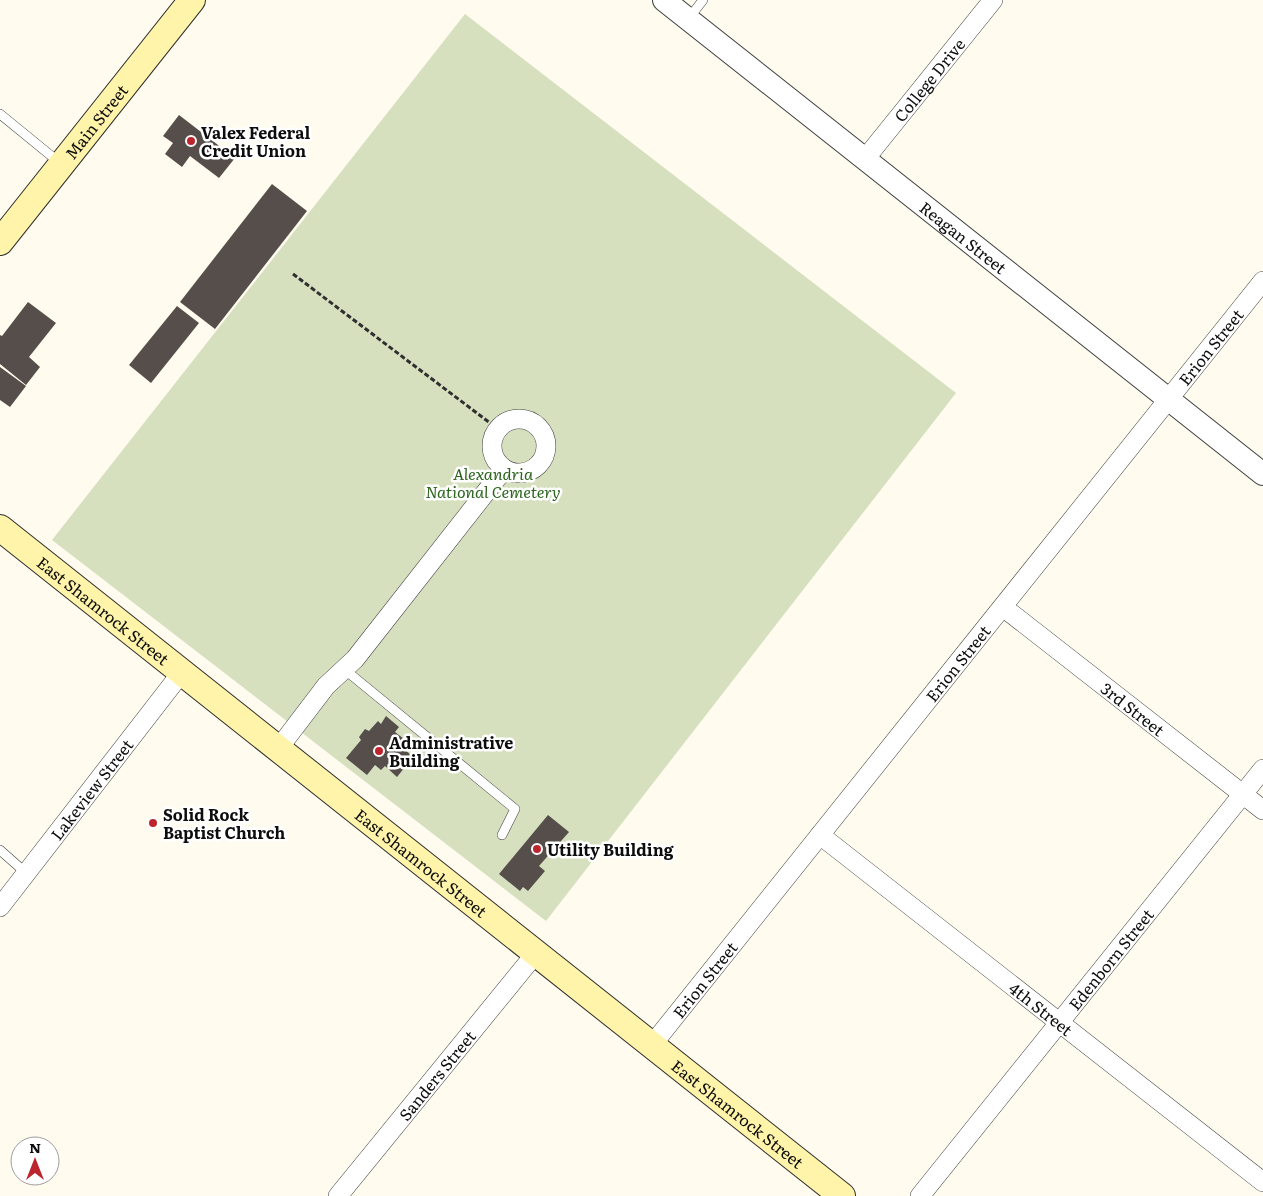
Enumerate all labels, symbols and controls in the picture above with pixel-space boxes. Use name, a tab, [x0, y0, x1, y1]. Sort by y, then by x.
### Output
street label: College Drive	[888, 33, 970, 127]
street label: Main Street	[59, 78, 133, 164]
place label: Valex Federal Credit Union	[201, 120, 310, 162]
marker: Valex Federal Credit Union	[185, 135, 197, 147]
street label: Reagan Street	[915, 195, 1013, 279]
street label: Erion Street	[1172, 303, 1249, 390]
park label: Alexandria National Cemetery	[425, 461, 561, 503]
street label: East Shamrock Street	[32, 550, 175, 670]
street label: Erion Street	[919, 619, 996, 707]
street label: 3rd Street	[1096, 676, 1170, 741]
place label: Administrative Building	[389, 730, 513, 772]
street label: Lakeview Street	[44, 733, 138, 845]
marker: Administrative Building	[373, 745, 385, 757]
place label: Solid Rock Baptist Church	[163, 802, 285, 844]
street label: East Shamrock Street	[350, 802, 493, 923]
marker: Solid Rock Baptist Church	[147, 817, 159, 829]
place label: Utility Building	[547, 837, 674, 861]
marker: Utility Building	[531, 843, 543, 855]
street label: Edenborn Street	[1062, 903, 1159, 1015]
street label: Erion Street	[666, 936, 743, 1023]
street label: 4th Street	[1004, 976, 1079, 1041]
street label: Sanders Street	[392, 1024, 481, 1125]
street label: East Shamrock Street	[667, 1053, 810, 1174]
north arrow	[10, 1136, 60, 1186]
text: N	[29, 1137, 41, 1157]

